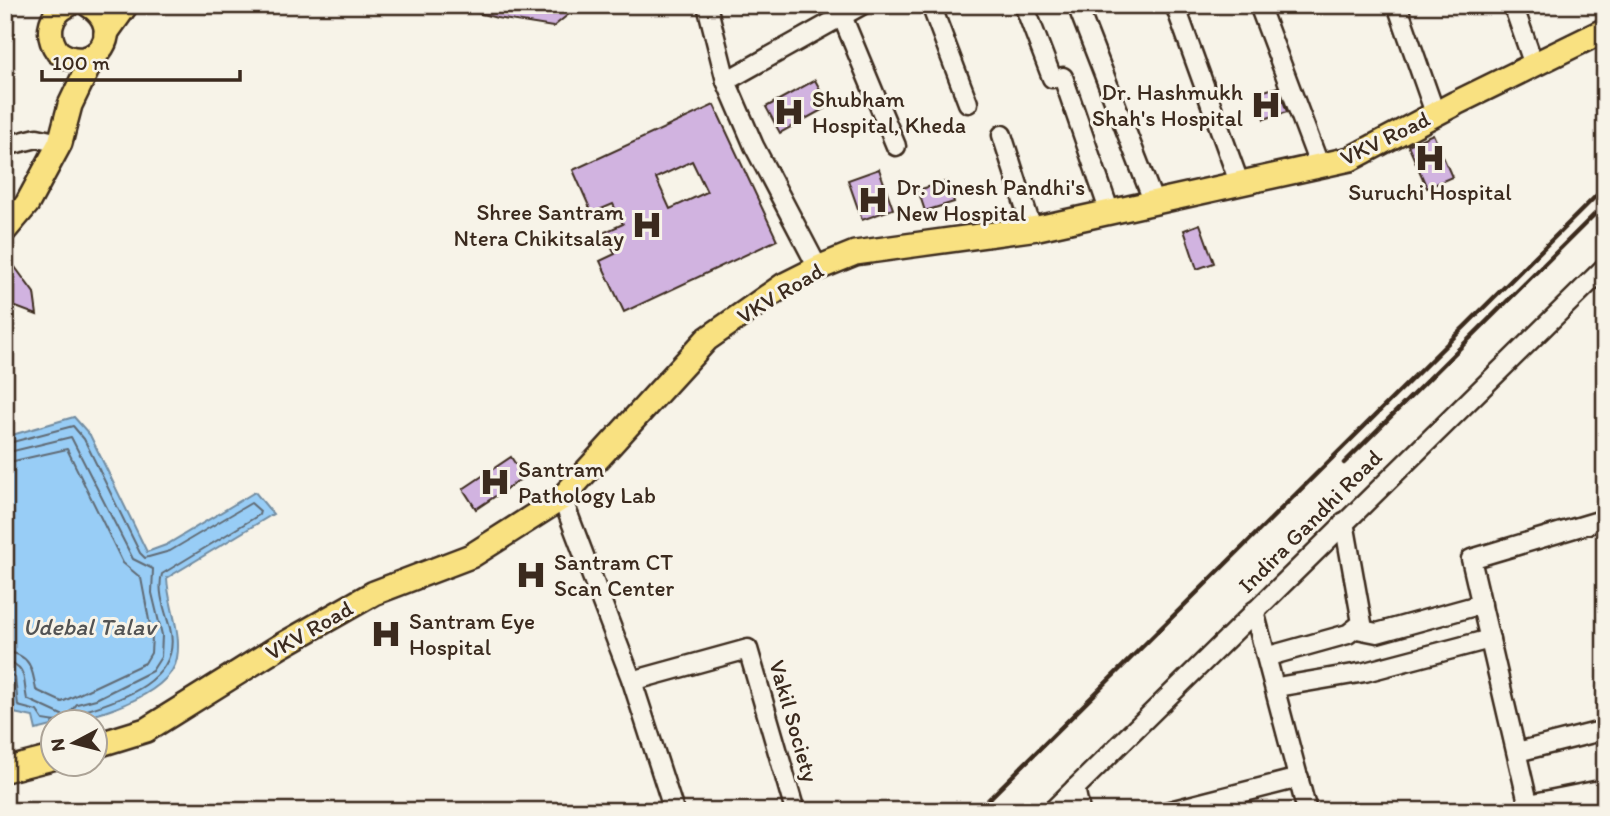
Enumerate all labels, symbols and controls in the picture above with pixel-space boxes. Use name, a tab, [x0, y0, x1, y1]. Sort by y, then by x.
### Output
scale bar	[42, 38, 240, 82]
text: 100 m	[52, 50, 110, 75]
place label: Dr. Hashmukh Shah's Hospital	[1092, 78, 1243, 132]
place label: Shubham Hospital, Kheda	[812, 85, 966, 139]
hospital icon: Dr. Hashmukh Shah's Hospital	[1249, 88, 1283, 122]
hospital icon: Shubham Hospital, Kheda	[772, 95, 806, 129]
street label: VKV Road	[1336, 104, 1435, 172]
hospital icon: Suruchi Hospital	[1413, 141, 1447, 175]
place label: Dr. Dinesh Pandhi's New Hospital	[896, 173, 1085, 227]
place label: Suruchi Hospital	[1348, 178, 1512, 206]
hospital icon: Dr. Dinesh Pandhi's New Hospital	[856, 183, 890, 217]
place label: Shree Santram Ntera Chikitsalay	[454, 198, 624, 252]
hospital icon: Shree Santram Ntera Chikitsalay	[630, 208, 664, 242]
street label: VKV Road	[732, 256, 829, 330]
street label: Indira Gandhi Road	[1232, 443, 1388, 599]
place label: Santram Pathology Lab	[518, 455, 656, 509]
hospital icon: Santram Pathology Lab	[478, 465, 512, 499]
place label: Santram CT Scan Center	[554, 548, 675, 602]
hospital icon: Santram CT Scan Center	[514, 558, 548, 592]
street label: VKV Road	[260, 594, 358, 666]
place label: Santram Eye Hospital	[409, 607, 535, 661]
water label: Udebal Talav	[22, 612, 158, 641]
hospital icon: Santram Eye Hospital	[369, 617, 403, 651]
street label: Vakil Society	[763, 657, 825, 785]
north arrow	[38, 708, 108, 778]
text: N	[45, 737, 70, 753]

